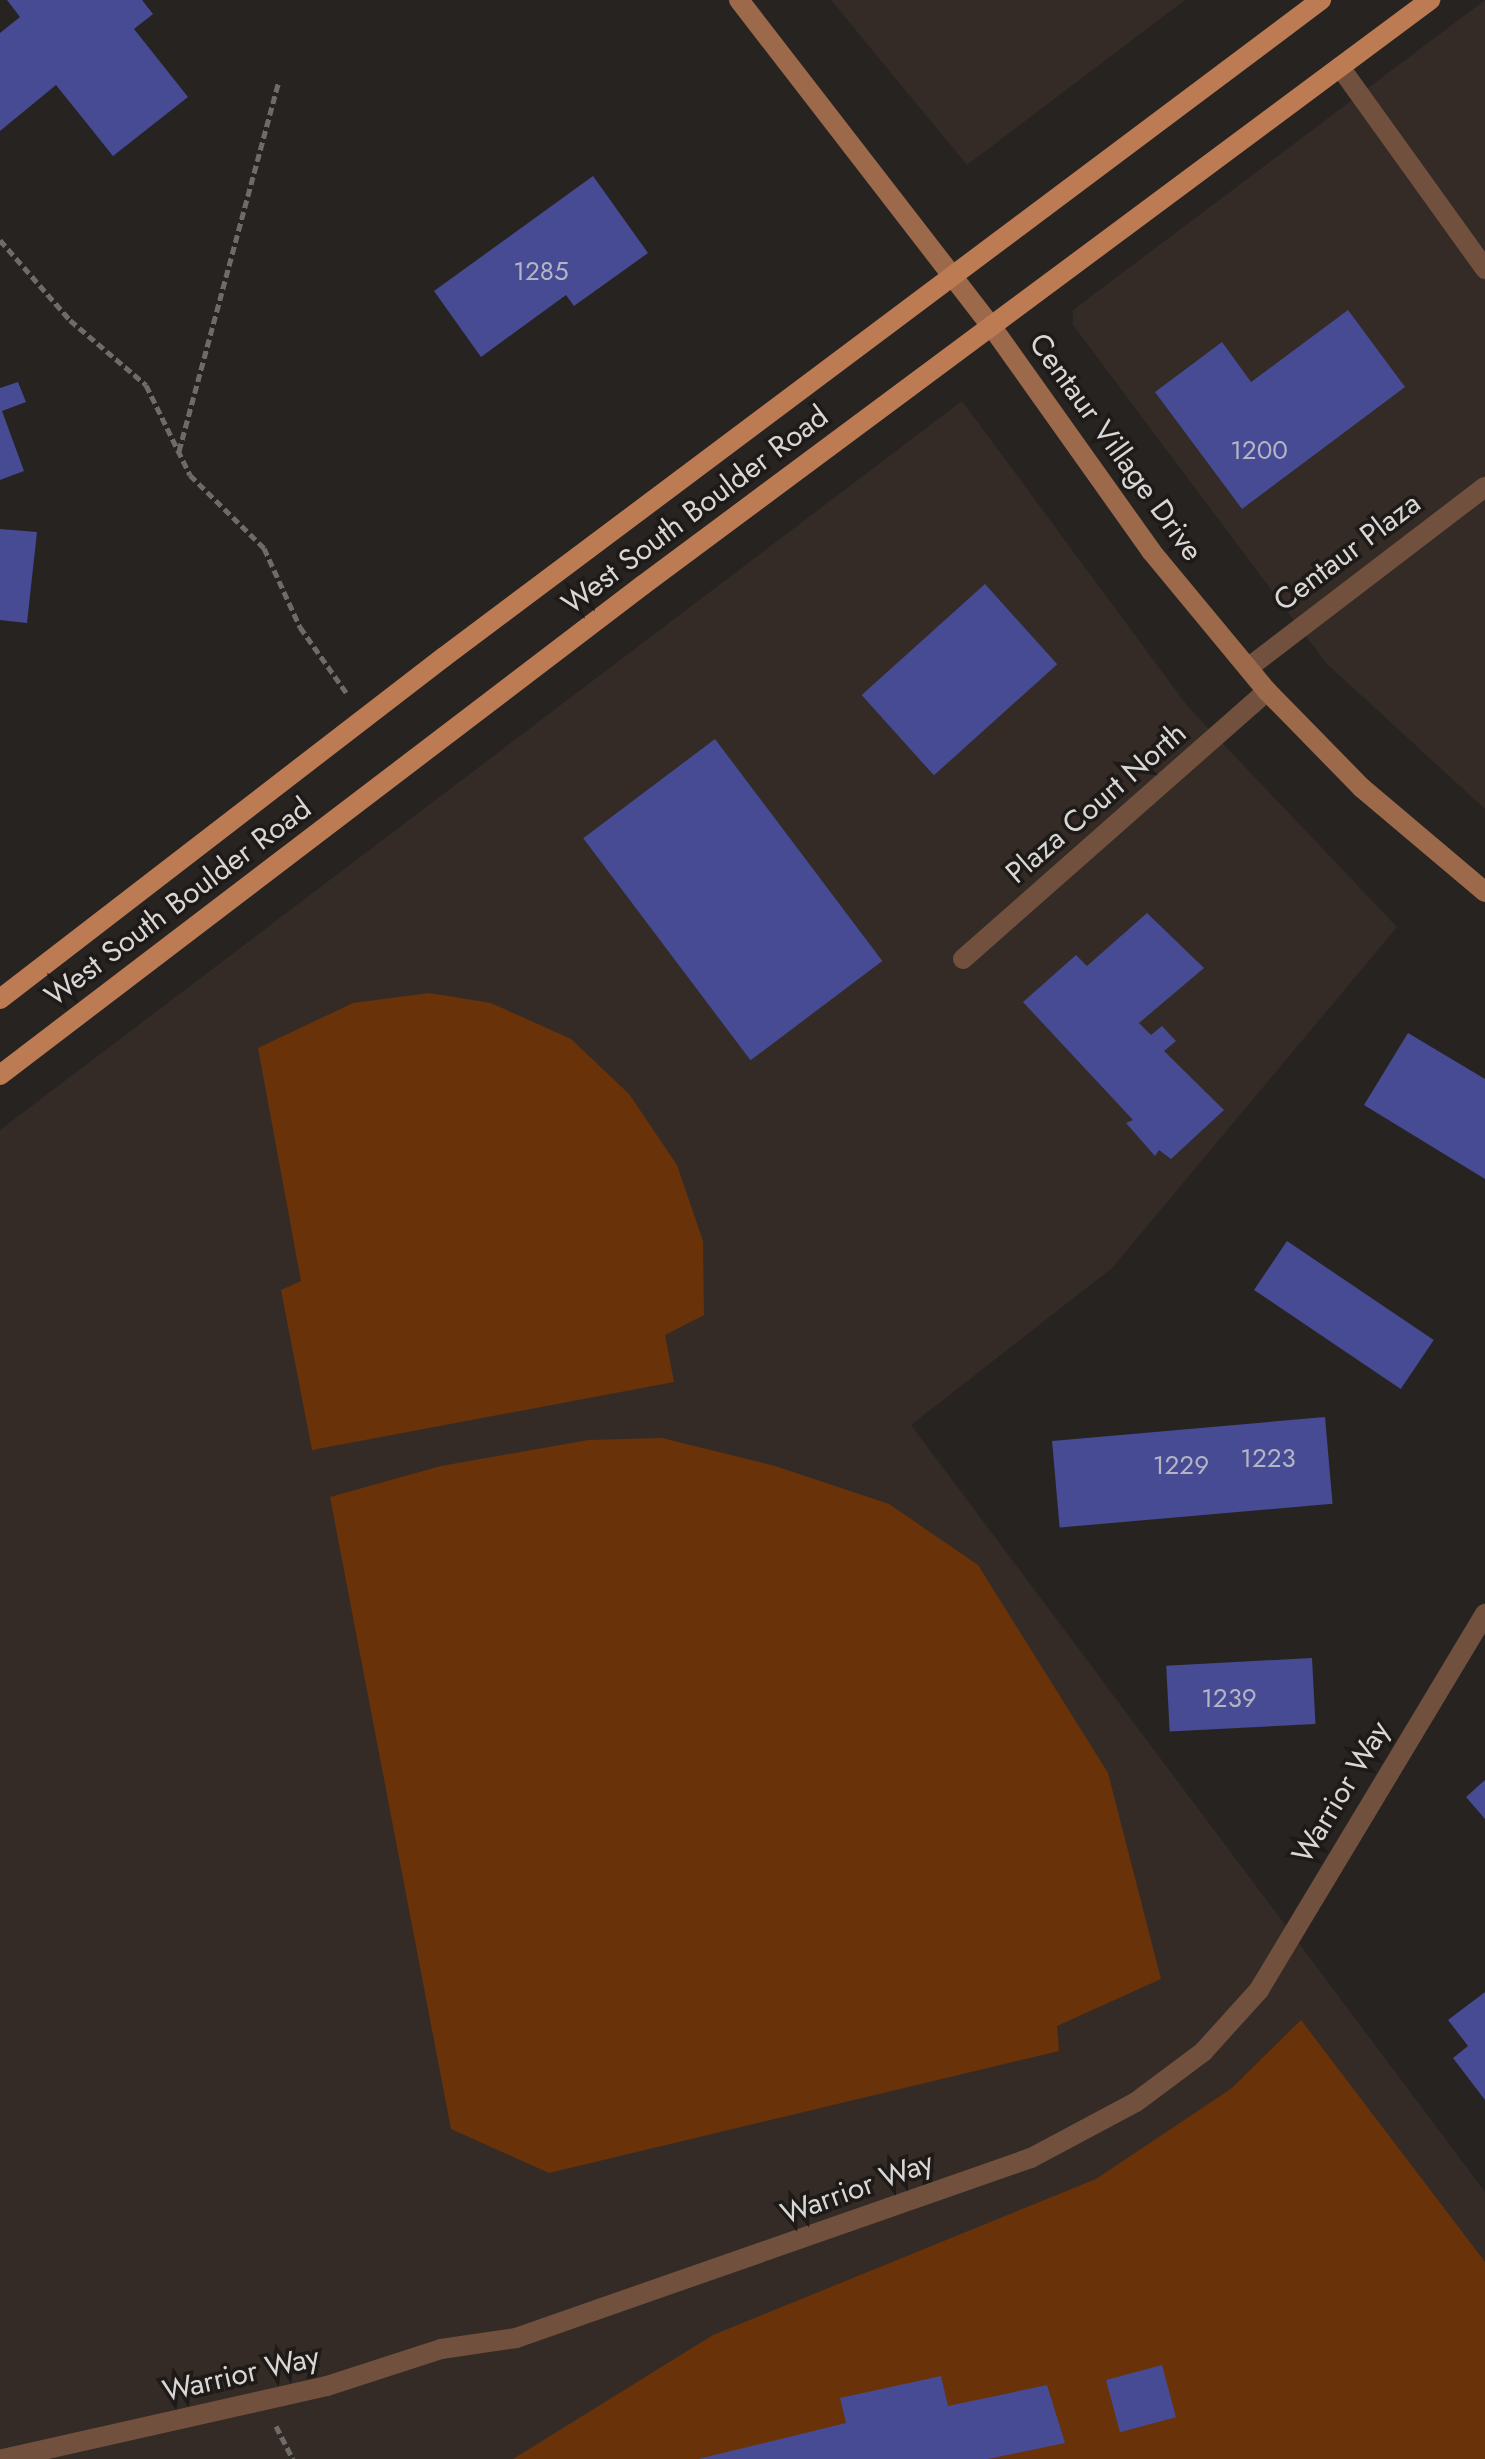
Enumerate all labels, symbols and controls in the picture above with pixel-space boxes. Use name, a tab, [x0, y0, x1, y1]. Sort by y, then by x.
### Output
house number: 1285	[513, 256, 569, 288]
street label: Centaur Village Drive	[1021, 326, 1211, 568]
street label: West South Boulder Road	[555, 398, 835, 622]
house number: 1200	[1230, 435, 1288, 467]
street label: Centaur Plaza	[1267, 485, 1427, 619]
street label: Plaza Court North	[999, 715, 1193, 891]
street label: West South Boulder Road	[38, 790, 318, 1014]
house number: 1223	[1240, 1443, 1296, 1475]
house number: 1229	[1153, 1450, 1209, 1482]
house number: 1239	[1201, 1683, 1257, 1715]
street label: Warrior Way	[1285, 1714, 1397, 1870]
street label: Warrior Way	[776, 2144, 938, 2232]
street label: Warrior Way	[159, 2339, 323, 2409]

